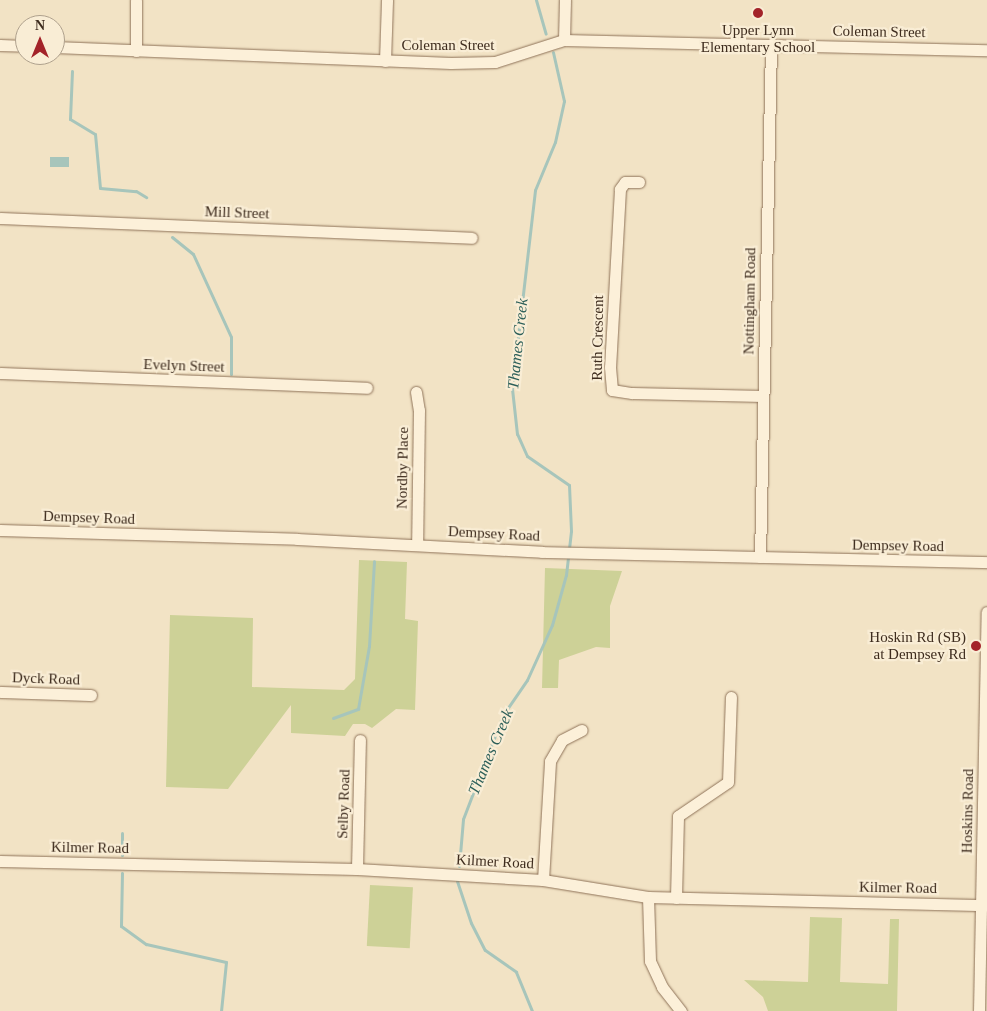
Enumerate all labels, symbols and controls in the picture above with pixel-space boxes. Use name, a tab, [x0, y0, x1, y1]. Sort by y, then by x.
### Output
marker: Upper Lynn Elementary School	[752, 7, 764, 19]
north arrow	[15, 15, 65, 65]
text: N	[35, 18, 45, 33]
place label: Upper Lynn Elementary School	[701, 21, 815, 56]
street label: Coleman Street	[832, 22, 926, 42]
street label: Coleman Street	[402, 37, 494, 55]
street label: Mill Street	[204, 203, 270, 223]
street label: Nottingham Road	[740, 247, 760, 355]
street label: Ruth Crescent	[588, 295, 608, 381]
water label: Thames Creek	[504, 298, 532, 390]
street label: Evelyn Street	[143, 356, 225, 376]
street label: Nordby Place	[393, 427, 413, 509]
street label: Dempsey Road	[43, 507, 135, 529]
street label: Dempsey Road	[448, 523, 540, 545]
street label: Dempsey Road	[852, 536, 944, 556]
place label: Hoskin Rd (SB) at Dempsey Rd	[869, 628, 966, 663]
marker: Hoskin Rd (SB) at Dempsey Rd	[970, 640, 982, 652]
street label: Dyck Road	[12, 669, 80, 689]
water label: Thames Creek	[464, 706, 518, 798]
street label: Selby Road	[334, 769, 354, 839]
street label: Hoskins Road	[958, 769, 978, 853]
street label: Kilmer Road	[51, 838, 129, 858]
street label: Kilmer Road	[456, 851, 534, 873]
street label: Kilmer Road	[859, 878, 937, 898]

